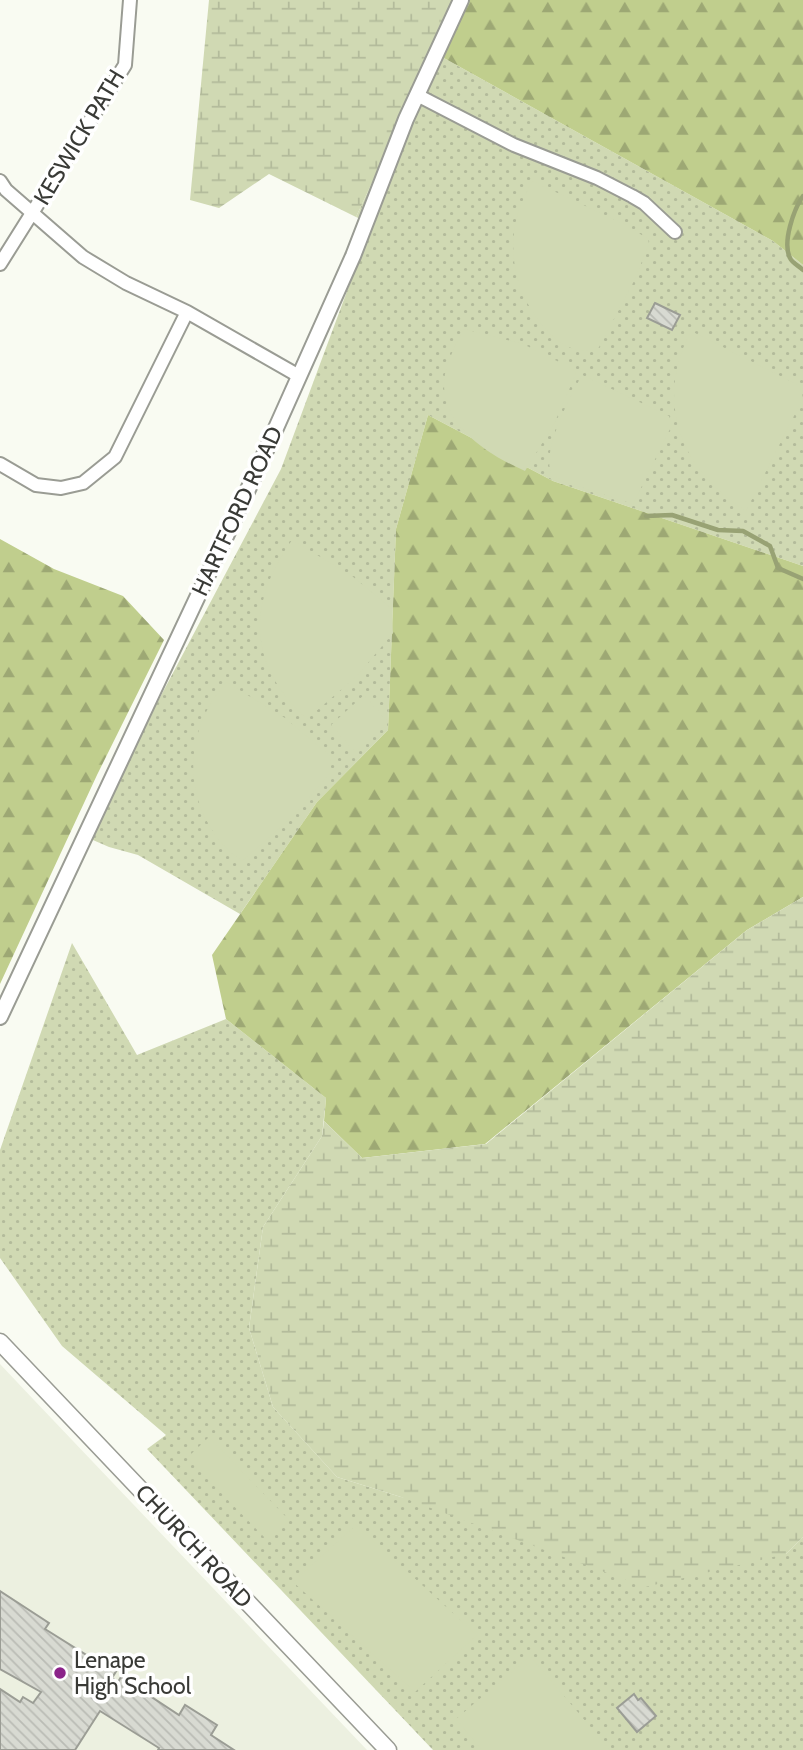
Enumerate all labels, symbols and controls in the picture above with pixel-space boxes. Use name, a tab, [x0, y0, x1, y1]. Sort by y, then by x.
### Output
street label: KESWICK PATH	[28, 64, 130, 210]
street label: HARTFORD ROAD	[185, 422, 289, 600]
street label: CHURCH ROAD	[130, 1478, 258, 1614]
place label: Lenape High School	[74, 1646, 192, 1700]
marker: Lenape High School	[52, 1665, 68, 1681]

